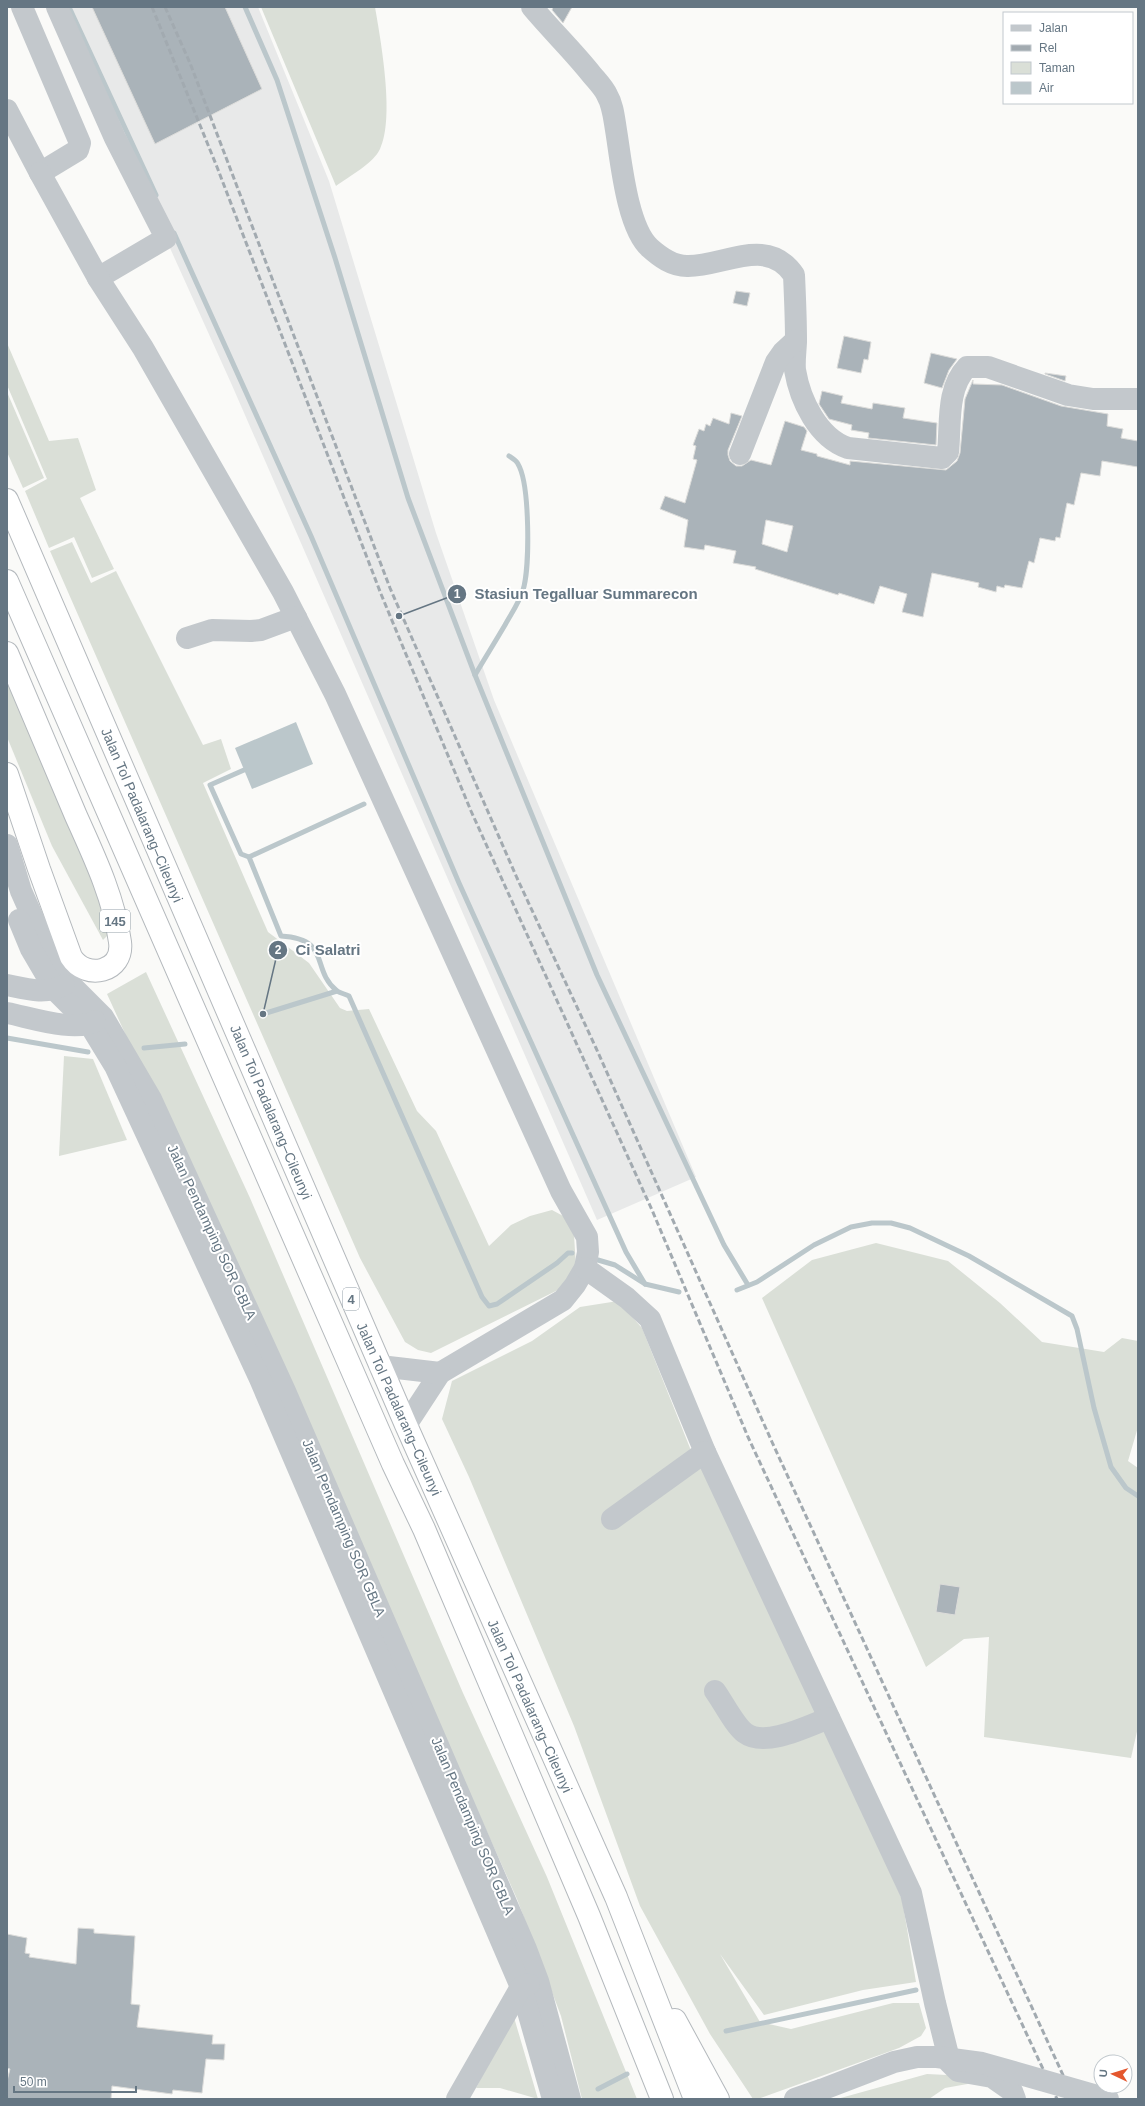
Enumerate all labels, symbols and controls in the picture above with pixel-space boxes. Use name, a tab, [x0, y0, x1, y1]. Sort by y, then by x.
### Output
legend	[1003, 12, 1133, 104]
text: Jalan	[1039, 21, 1068, 35]
text: Rel	[1039, 41, 1057, 55]
text: Taman	[1039, 61, 1075, 75]
text: Air	[1039, 81, 1054, 95]
callout: Stasiun Tegalluar Summarecon	[447, 580, 706, 607]
text: Stasiun Tegalluar Summarecon	[474, 585, 698, 602]
text: 1	[454, 587, 461, 601]
street label: Jalan Tol Padalarang–Cileunyi	[98, 725, 186, 905]
road number: 145	[100, 910, 130, 932]
callout: Ci Salatri	[268, 936, 369, 963]
text: Ci Salatri	[295, 941, 361, 958]
text: 2	[275, 943, 282, 957]
street label: Jalan Tol Padalarang–Cileunyi	[227, 1022, 315, 1202]
street label: Jalan Pendamping SOR GBLA	[164, 1142, 260, 1323]
road number: 4	[343, 1288, 359, 1310]
street label: Jalan Tol Padalarang–Cileunyi	[353, 1320, 445, 1498]
street label: Jalan Pendamping SOR GBLA	[299, 1437, 389, 1620]
street label: Jalan Tol Padalarang–Cileunyi	[484, 1617, 576, 1795]
street label: Jalan Pendamping SOR GBLA	[428, 1735, 518, 1918]
north arrow	[1093, 2054, 1133, 2094]
scale bar	[14, 2068, 136, 2094]
text: U	[1097, 2069, 1109, 2078]
text: 50 m	[20, 2075, 47, 2089]

